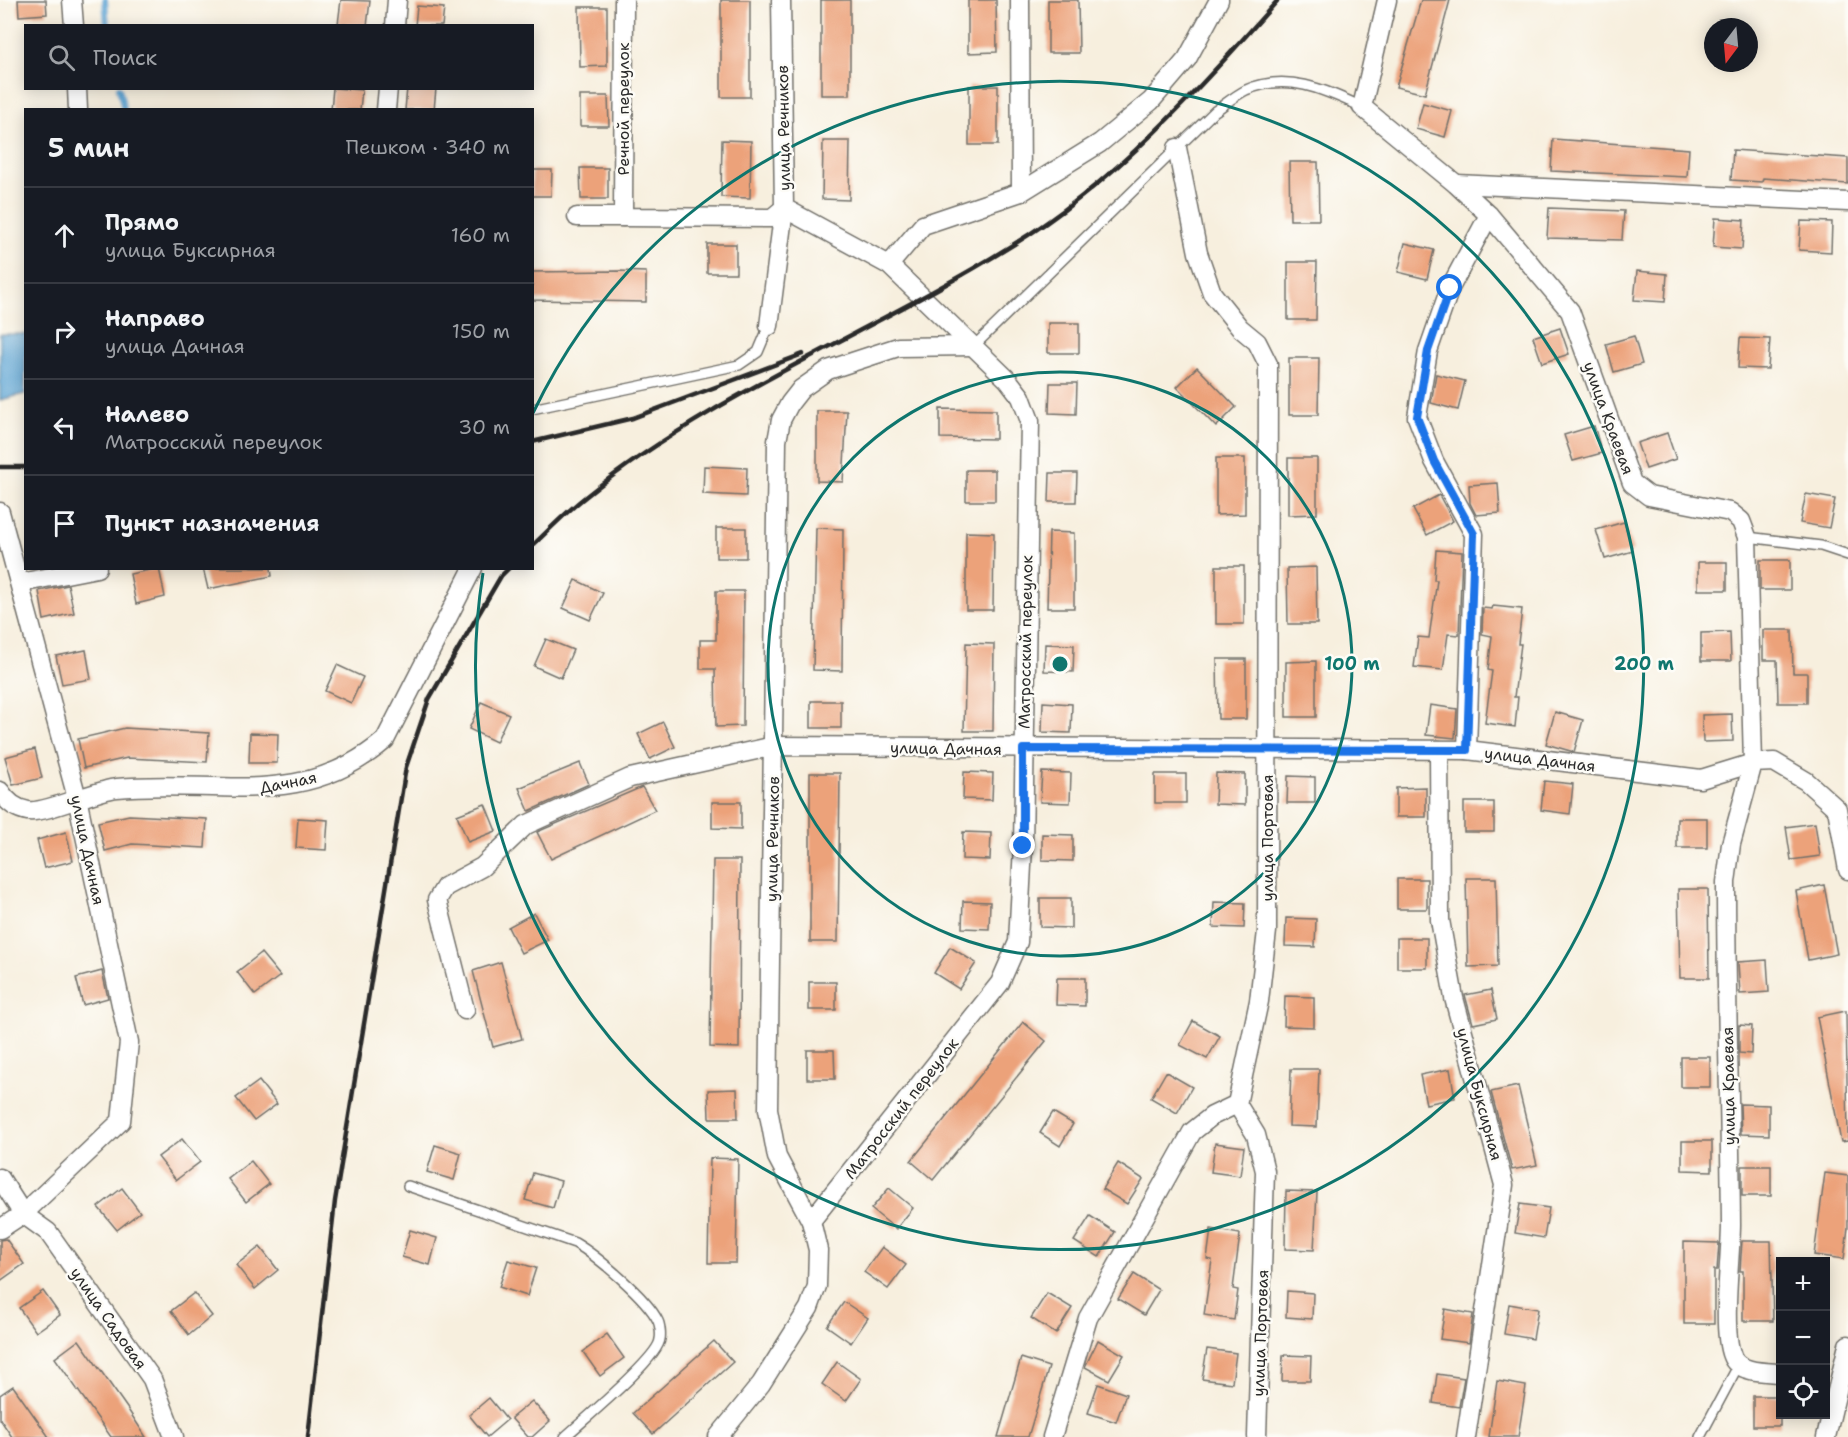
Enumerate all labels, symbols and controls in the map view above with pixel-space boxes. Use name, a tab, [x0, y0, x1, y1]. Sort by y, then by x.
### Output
north arrow	[1704, 18, 1758, 72]
search box	[24, 24, 534, 90]
icon: search	[45, 41, 78, 74]
street label: Речной переулок	[613, 42, 634, 175]
text: Поиск	[93, 43, 157, 72]
street label: улица Речников	[772, 65, 795, 191]
text: 5 мин	[48, 130, 129, 165]
text: Пешком · 340 m	[346, 134, 510, 160]
text: Прямо	[105, 208, 179, 237]
icon: ahead	[48, 219, 81, 252]
text: 160 m	[451, 222, 510, 248]
text: улица Буксирная	[105, 237, 276, 263]
route start	[1436, 274, 1462, 300]
text: Направо	[105, 304, 205, 333]
icon: right	[48, 315, 81, 348]
text: 150 m	[452, 318, 510, 344]
text: улица Дачная	[105, 333, 245, 359]
street label: улица Краевая	[1578, 359, 1639, 477]
text: Налево	[105, 400, 189, 429]
icon: left	[48, 411, 81, 444]
text: 30 m	[458, 414, 510, 440]
text: Матросский переулок	[105, 429, 322, 455]
icon: arrive	[48, 507, 81, 540]
text: Пункт назначения	[105, 509, 319, 538]
street label: Матросский переулок	[1013, 554, 1038, 729]
text: 100 m	[1324, 652, 1380, 676]
text: 200 m	[1614, 652, 1675, 676]
centre of rings	[1050, 654, 1070, 674]
street label: улица Дачная	[890, 737, 1002, 760]
street label: улица Дачная	[1483, 742, 1597, 777]
street label: Дачная	[258, 767, 319, 798]
street label: улица Портовая	[1257, 774, 1278, 902]
street label: улица Речников	[761, 776, 784, 902]
street label: улица Дачная	[66, 793, 109, 907]
route end	[1009, 832, 1035, 858]
street label: улица Буксирная	[1452, 1025, 1507, 1163]
street label: улица Краевая	[1717, 1027, 1740, 1145]
street label: Матросский переулок	[840, 1033, 963, 1183]
map controls	[1776, 1257, 1830, 1419]
button: +	[1776, 1257, 1830, 1311]
street label: улица Садовая	[66, 1263, 152, 1374]
street label: улица Портовая	[1248, 1269, 1273, 1397]
button: −	[1776, 1311, 1830, 1365]
button: locate	[1776, 1365, 1830, 1419]

